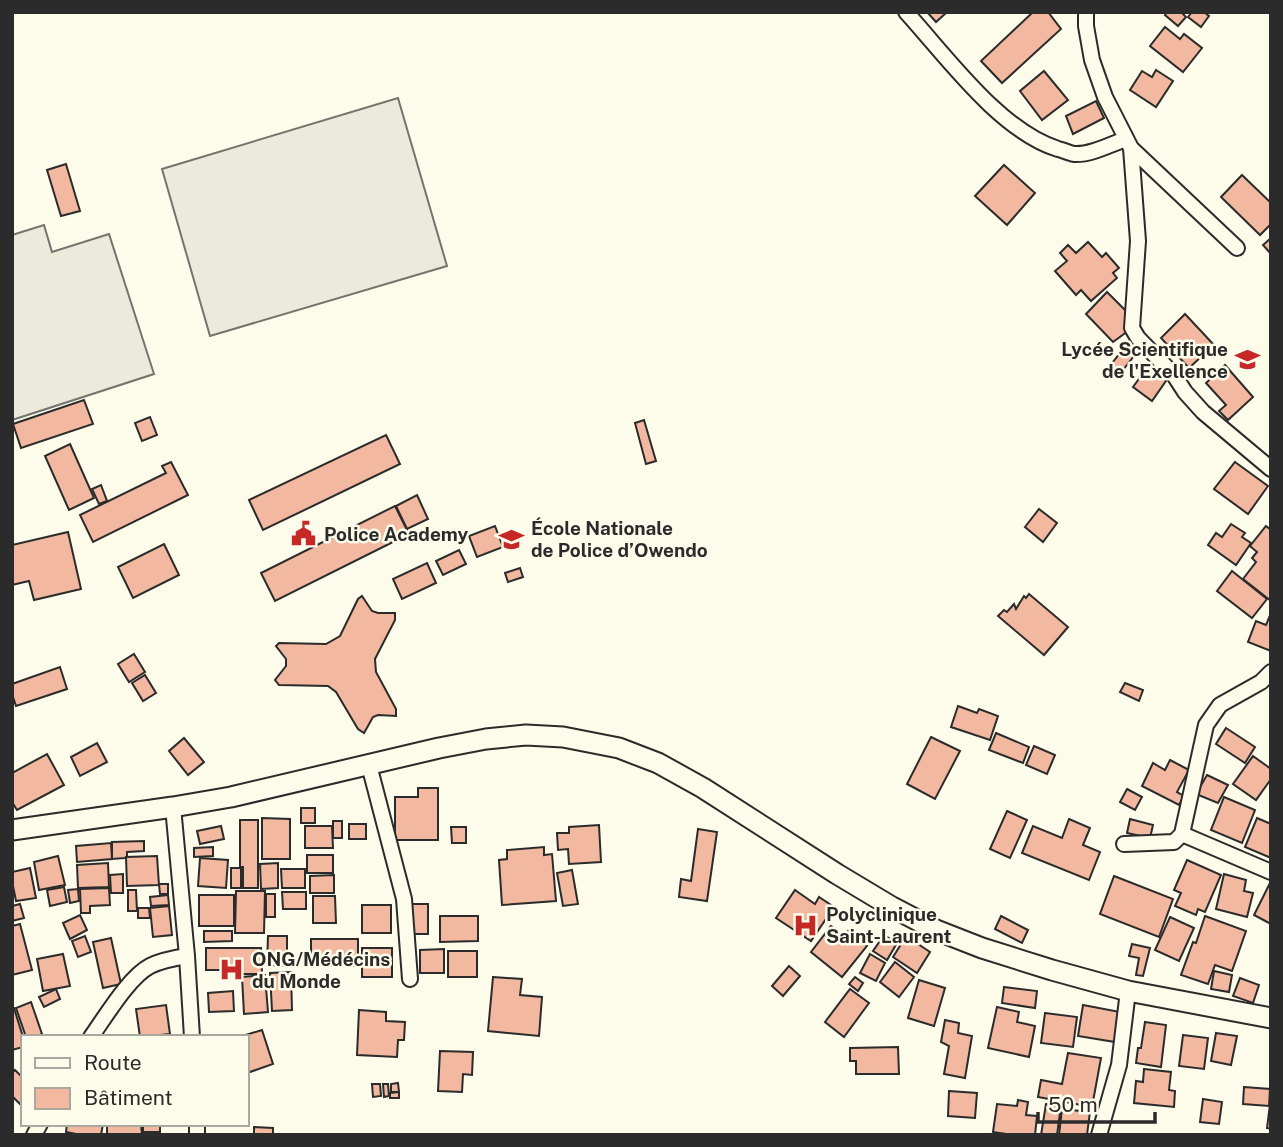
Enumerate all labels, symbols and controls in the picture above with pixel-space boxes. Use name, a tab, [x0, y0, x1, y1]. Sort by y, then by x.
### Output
place label: Lycée Scientifique de l'Exellence	[1061, 338, 1228, 382]
school or university icon: Lycée Scientifique de l'Exellence	[1234, 346, 1262, 374]
place label: École Nationale de Police d’Owendo	[531, 517, 708, 561]
public building icon: Police Academy	[290, 520, 318, 548]
place label: Police Academy	[324, 523, 469, 545]
school or university icon: École Nationale de Police d’Owendo	[497, 525, 525, 553]
place label: Polyclinique Saint-Laurent	[826, 903, 951, 947]
hospital icon: Polyclinique Saint-Laurent	[792, 911, 820, 939]
place label: ONG/Médécins du Monde	[252, 948, 390, 992]
hospital icon: ONG/Médécins du Monde	[218, 956, 246, 984]
legend	[21, 1035, 248, 1126]
text: Route	[84, 1050, 142, 1075]
scale bar	[1038, 1080, 1155, 1124]
text: Bâtiment	[84, 1085, 173, 1110]
text: 50 m	[1048, 1092, 1098, 1117]

